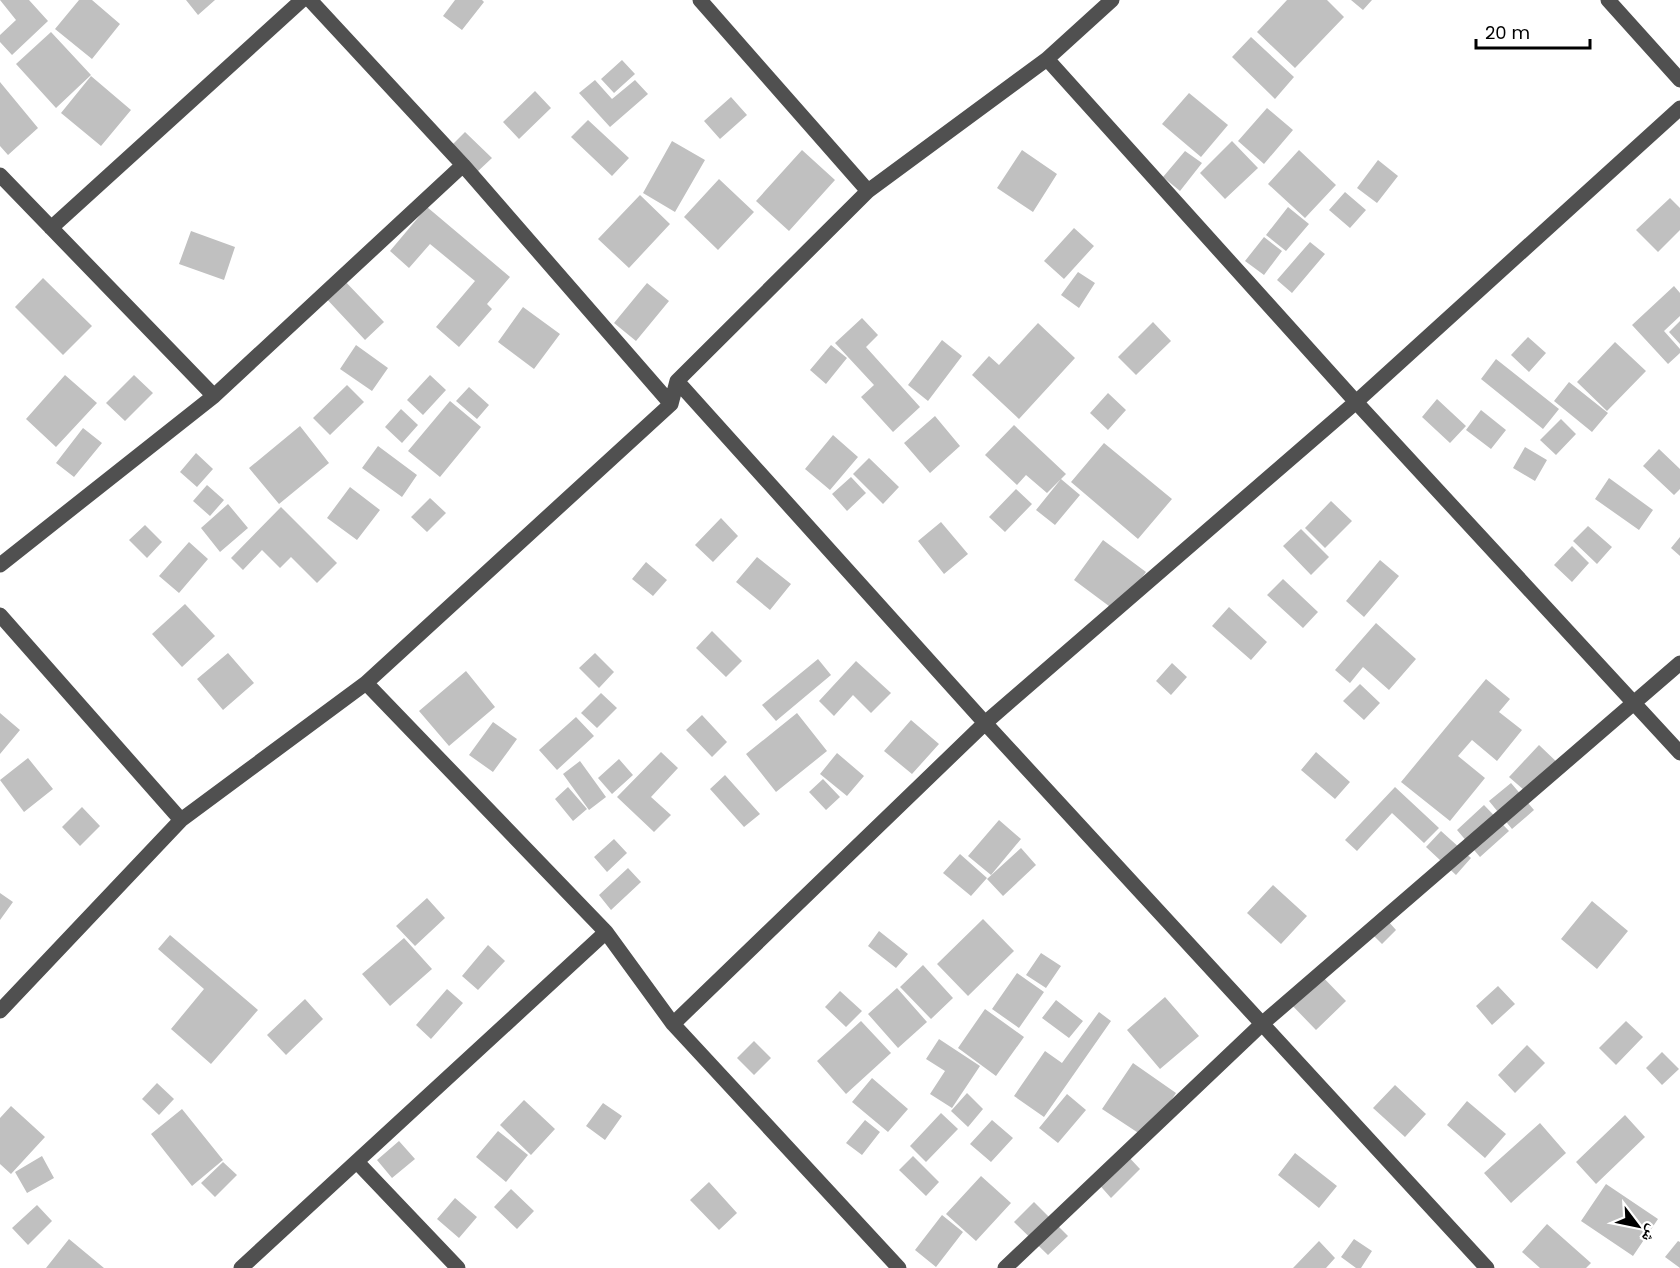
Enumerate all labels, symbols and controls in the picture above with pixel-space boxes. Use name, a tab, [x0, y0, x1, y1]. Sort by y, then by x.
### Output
scale bar	[1476, 12, 1590, 50]
text: 20 m	[1485, 20, 1530, 45]
north arrow	[1608, 1196, 1668, 1256]
text: ش	[1636, 1220, 1665, 1247]

